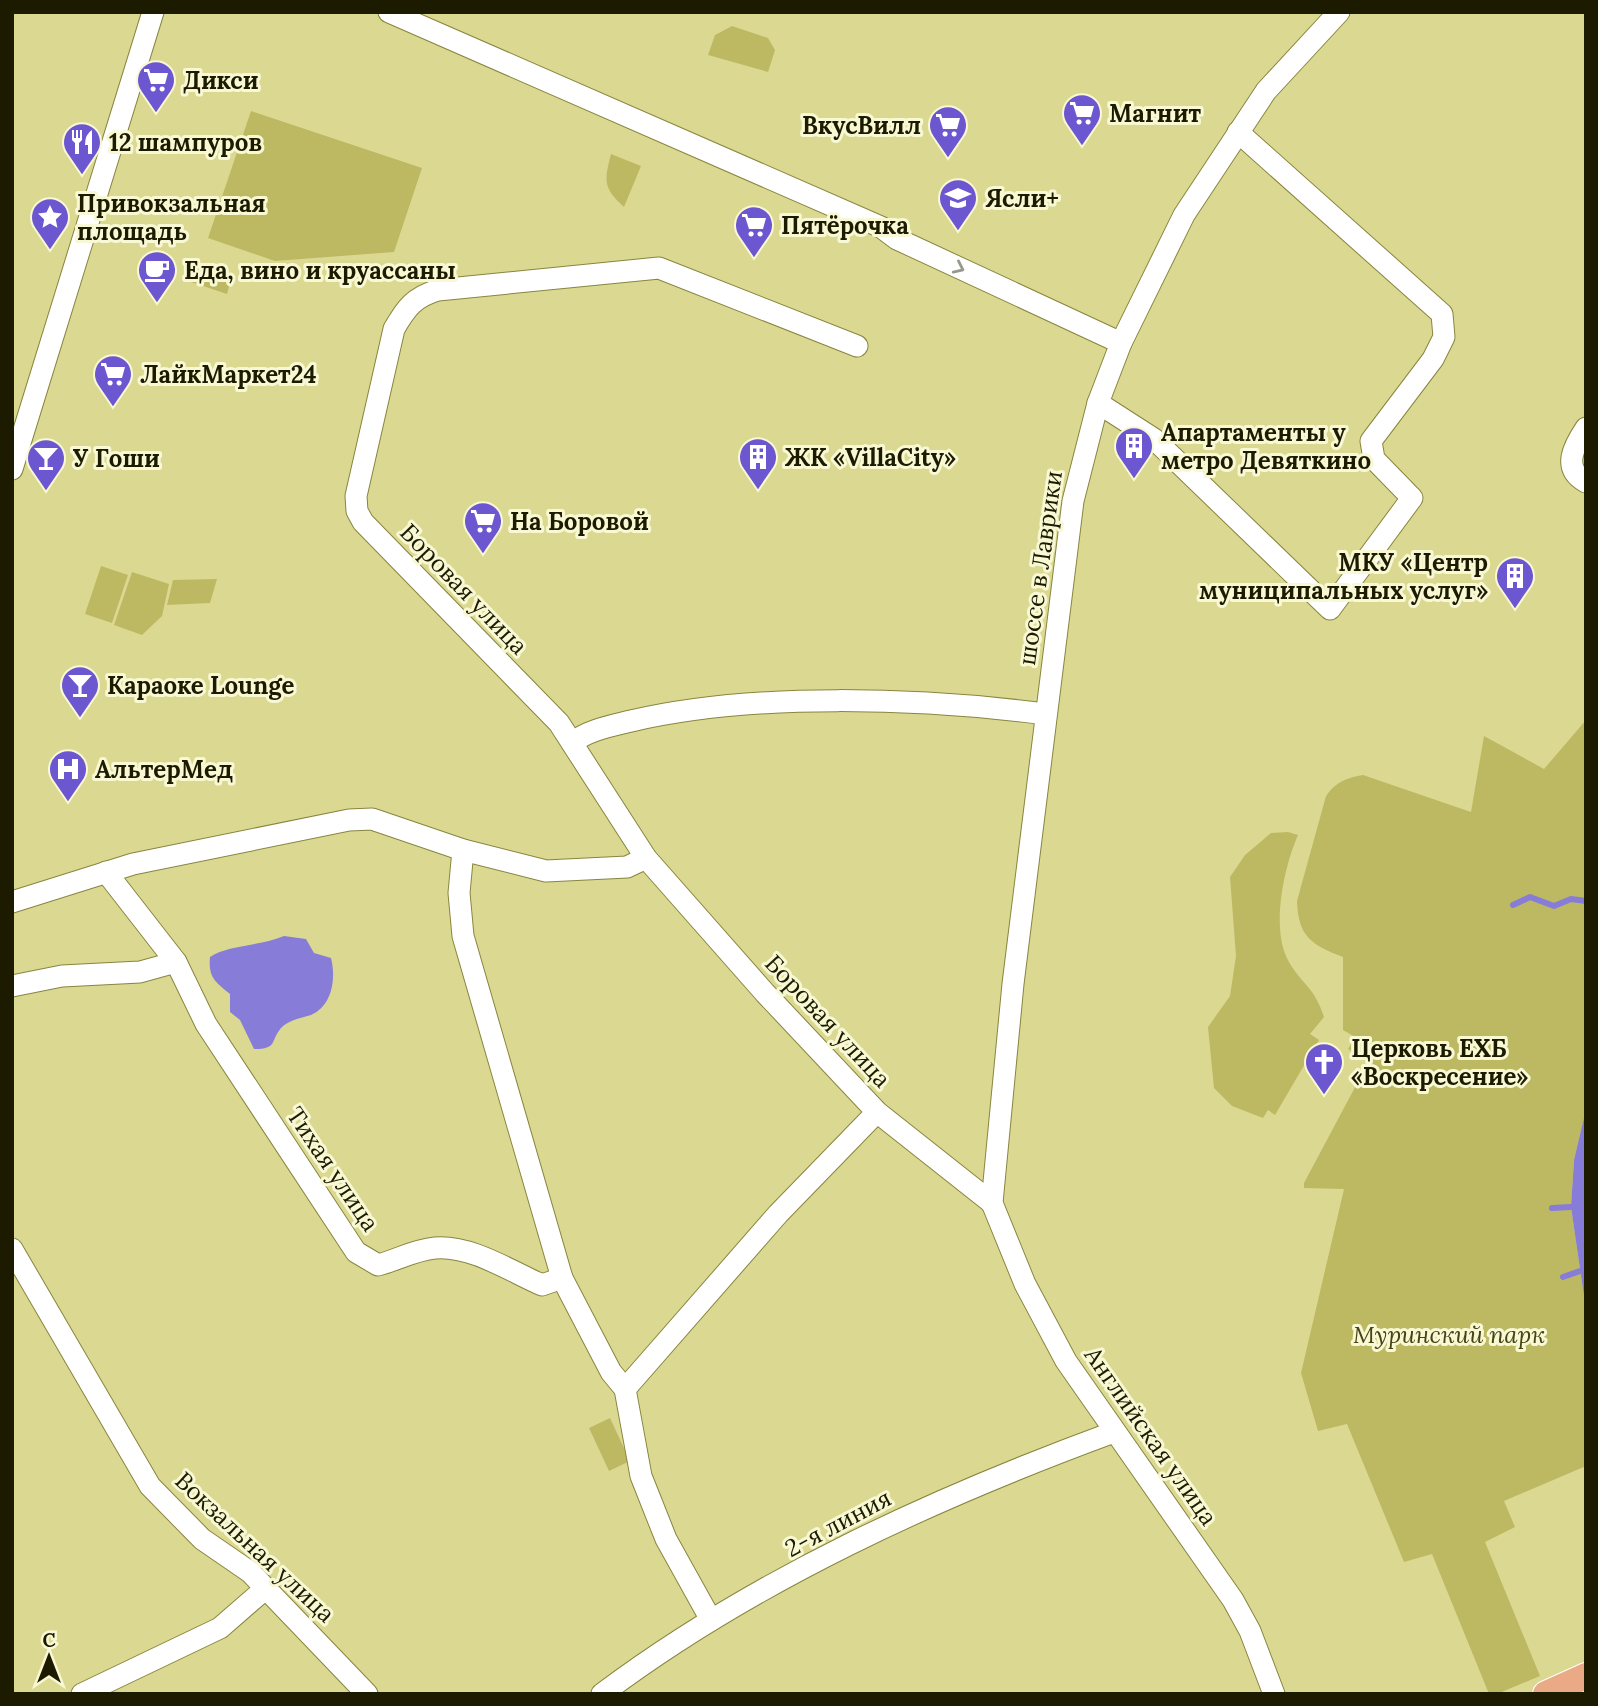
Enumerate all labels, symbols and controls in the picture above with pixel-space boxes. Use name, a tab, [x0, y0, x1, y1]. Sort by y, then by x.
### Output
supermarket icon: Дикси	[135, 59, 177, 114]
place label: Дикси	[183, 65, 259, 96]
supermarket icon: Магнит	[1061, 92, 1103, 147]
place label: Магнит	[1109, 98, 1202, 129]
supermarket icon: ВкусВилл	[927, 104, 969, 159]
place label: ВкусВилл	[802, 110, 921, 141]
restaurant icon: 12 шампуров	[61, 121, 103, 176]
place label: 12 шампуров	[109, 127, 262, 158]
school or university icon: Ясли+	[937, 177, 979, 232]
place label: Ясли+	[985, 183, 1059, 214]
place label: Привокзальная площадь	[77, 188, 266, 247]
place icon: Привокзальная площадь	[29, 196, 71, 251]
supermarket icon: Пятёрочка	[733, 204, 775, 259]
place label: Пятёрочка	[781, 210, 909, 241]
cafe icon: Еда, вино и круассаны	[136, 249, 178, 304]
place label: Еда, вино и круассаны	[184, 255, 456, 286]
one-way arrow	[952, 260, 964, 274]
supermarket icon: ЛайкМаркет24	[92, 353, 134, 408]
place label: ЛайкМаркет24	[140, 359, 317, 390]
place label: Апартаменты у метро Девяткино	[1161, 417, 1371, 476]
building icon: Апартаменты у метро Девяткино	[1113, 425, 1155, 480]
building icon: ЖК «VillaCity»	[737, 436, 779, 491]
bar icon: У Гоши	[25, 437, 67, 492]
place label: ЖК «VillaCity»	[785, 442, 956, 473]
place label: У Гоши	[73, 443, 160, 474]
street label: шоссе в Лаврики	[1011, 469, 1069, 667]
supermarket icon: На Боровой	[462, 500, 504, 555]
place label: На Боровой	[510, 506, 649, 537]
street label: Боровая улица	[394, 517, 534, 661]
place label: МКУ «Центр муниципальных услуг»	[1199, 547, 1488, 606]
building icon: МКУ «Центр муниципальных услуг»	[1494, 555, 1536, 610]
bar icon: Караоке Lounge	[59, 664, 101, 719]
place label: Караоке Lounge	[107, 670, 294, 701]
hospital icon: АльтерМед	[47, 748, 89, 803]
place label: АльтерМед	[95, 754, 233, 785]
street label: Боровая улица	[758, 948, 898, 1094]
place label: Церковь ЕХБ «Воскресение»	[1351, 1033, 1528, 1092]
church icon: Церковь ЕХБ «Воскресение»	[1303, 1041, 1345, 1096]
street label: Тихая улица	[280, 1101, 386, 1237]
park label: Муринский парк	[1353, 1319, 1545, 1350]
street label: Английская улица	[1077, 1340, 1224, 1531]
street label: Вокзальная улица	[169, 1465, 341, 1629]
street label: 2-я линия	[780, 1482, 896, 1564]
north arrow	[14, 1622, 84, 1692]
text: С	[42, 1628, 56, 1652]

